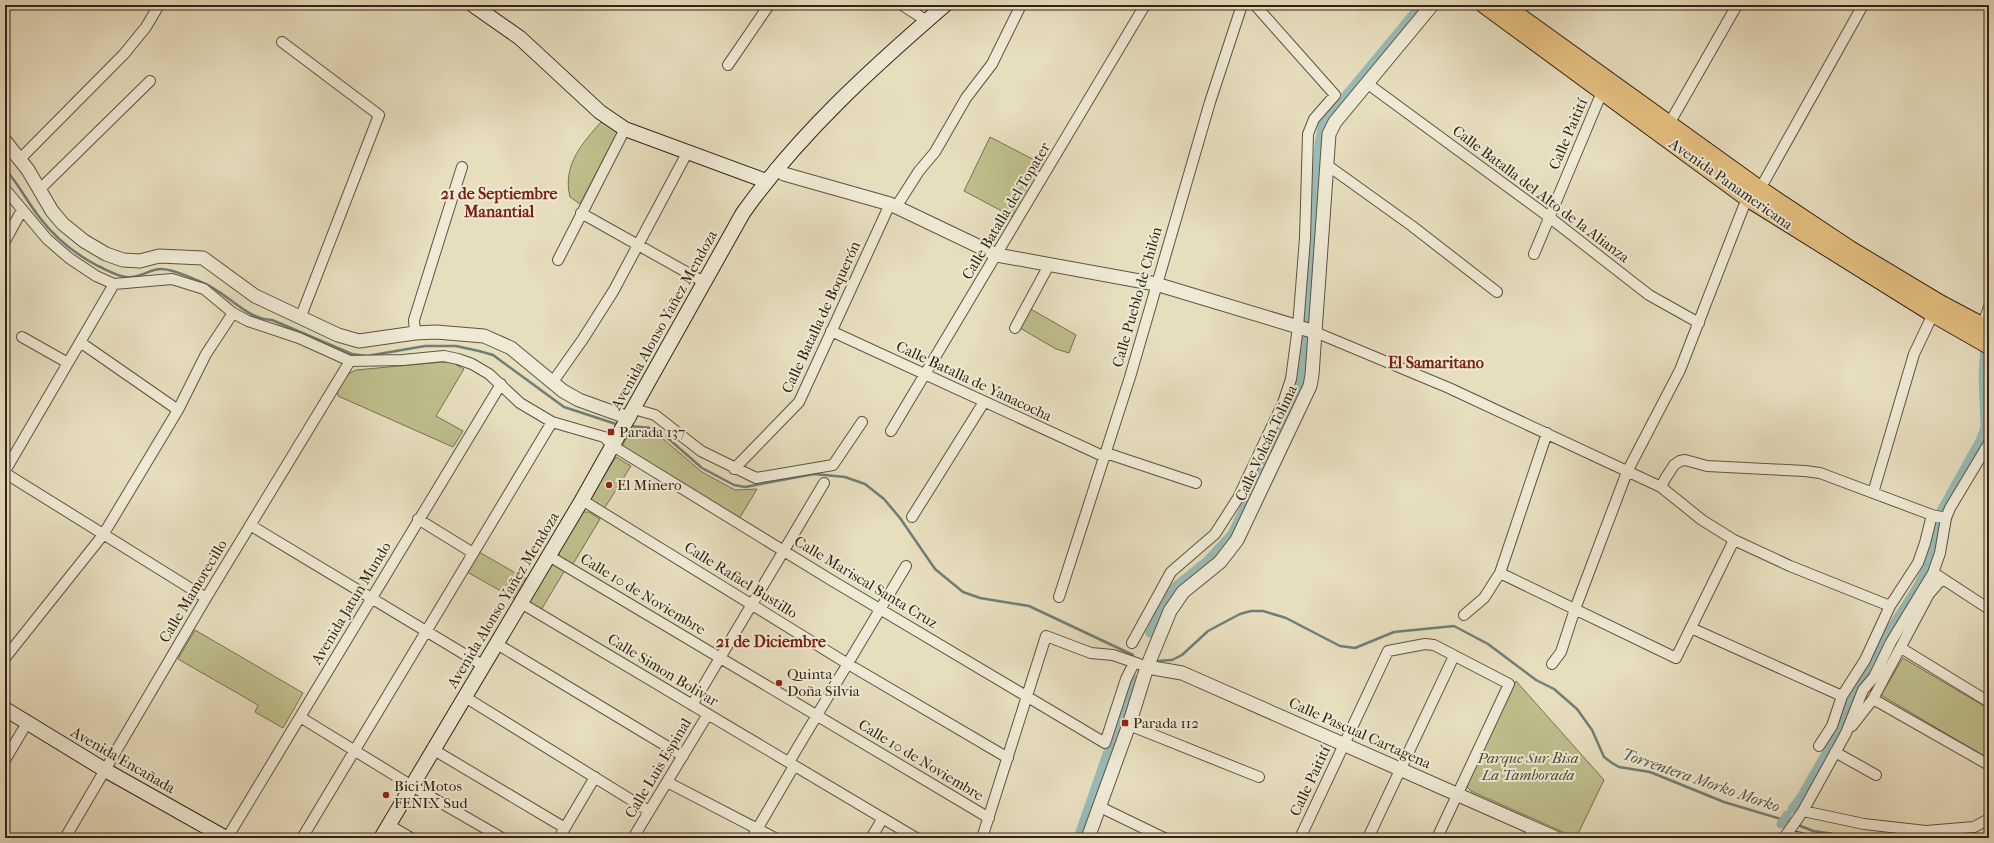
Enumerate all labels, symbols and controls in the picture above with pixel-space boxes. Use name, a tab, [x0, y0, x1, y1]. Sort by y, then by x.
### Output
street label: Calle Paitití	[1545, 95, 1591, 172]
street label: Calle Batalla del Alto de la Alianza	[1449, 122, 1634, 267]
street label: Avenida Panamericana	[1665, 134, 1797, 234]
street label: Calle Batalla del Topater	[958, 139, 1054, 283]
district label: 21 de Septiembre Manantial	[441, 184, 557, 221]
street label: Calle Pueblo de Chilón	[1108, 224, 1166, 369]
street label: Avenida Alonso Yañez Mendoza	[607, 226, 721, 414]
street label: Calle Batalla de Boquerón	[778, 238, 864, 396]
street label: Calle Batalla de Yanacocha	[893, 337, 1056, 425]
district label: El Samaritano	[1388, 353, 1484, 372]
street label: Calle Volcán Tolima	[1231, 381, 1301, 504]
place label: Parada 137	[619, 423, 685, 441]
marker: Parada 137	[606, 427, 616, 437]
place label: El Minero	[617, 476, 682, 494]
marker: El Minero	[604, 480, 614, 490]
street label: Avenida Alonso Yañez Mendoza	[443, 508, 563, 692]
street label: Calle Mariscal Santa Cruz	[791, 532, 941, 632]
street label: Calle Mamorecillo	[155, 536, 231, 646]
street label: Avenida Jatun Mundo	[307, 538, 395, 668]
street label: Calle Rafael Bustillo	[681, 538, 801, 622]
street label: Calle 10 de Noviembre	[577, 549, 709, 639]
street label: Calle Simon Bolivar	[604, 630, 722, 710]
district label: 21 de Diciembre	[716, 632, 826, 651]
place label: Quinta Doña Silvia	[787, 665, 861, 700]
marker: Quinta Doña Silvia	[774, 678, 784, 688]
street label: Calle Pascual Cartagena	[1286, 694, 1435, 773]
place label: Parada 112	[1133, 714, 1199, 732]
street label: Calle Luis Espinal	[621, 715, 695, 821]
street label: Calle 10 de Noviembre	[855, 715, 987, 805]
marker: Parada 112	[1120, 718, 1130, 728]
street label: Avenida Encañada	[67, 722, 179, 798]
street label: Calle Paitití	[1286, 742, 1334, 819]
water label: Torrentera Morko Morko	[1620, 744, 1783, 816]
park label: Parque Sur Bisa La Tamborada	[1476, 749, 1579, 784]
place label: Bici Motos FENIX Sud	[394, 777, 468, 812]
marker: Bici Motos FENIX Sud	[381, 790, 391, 800]

